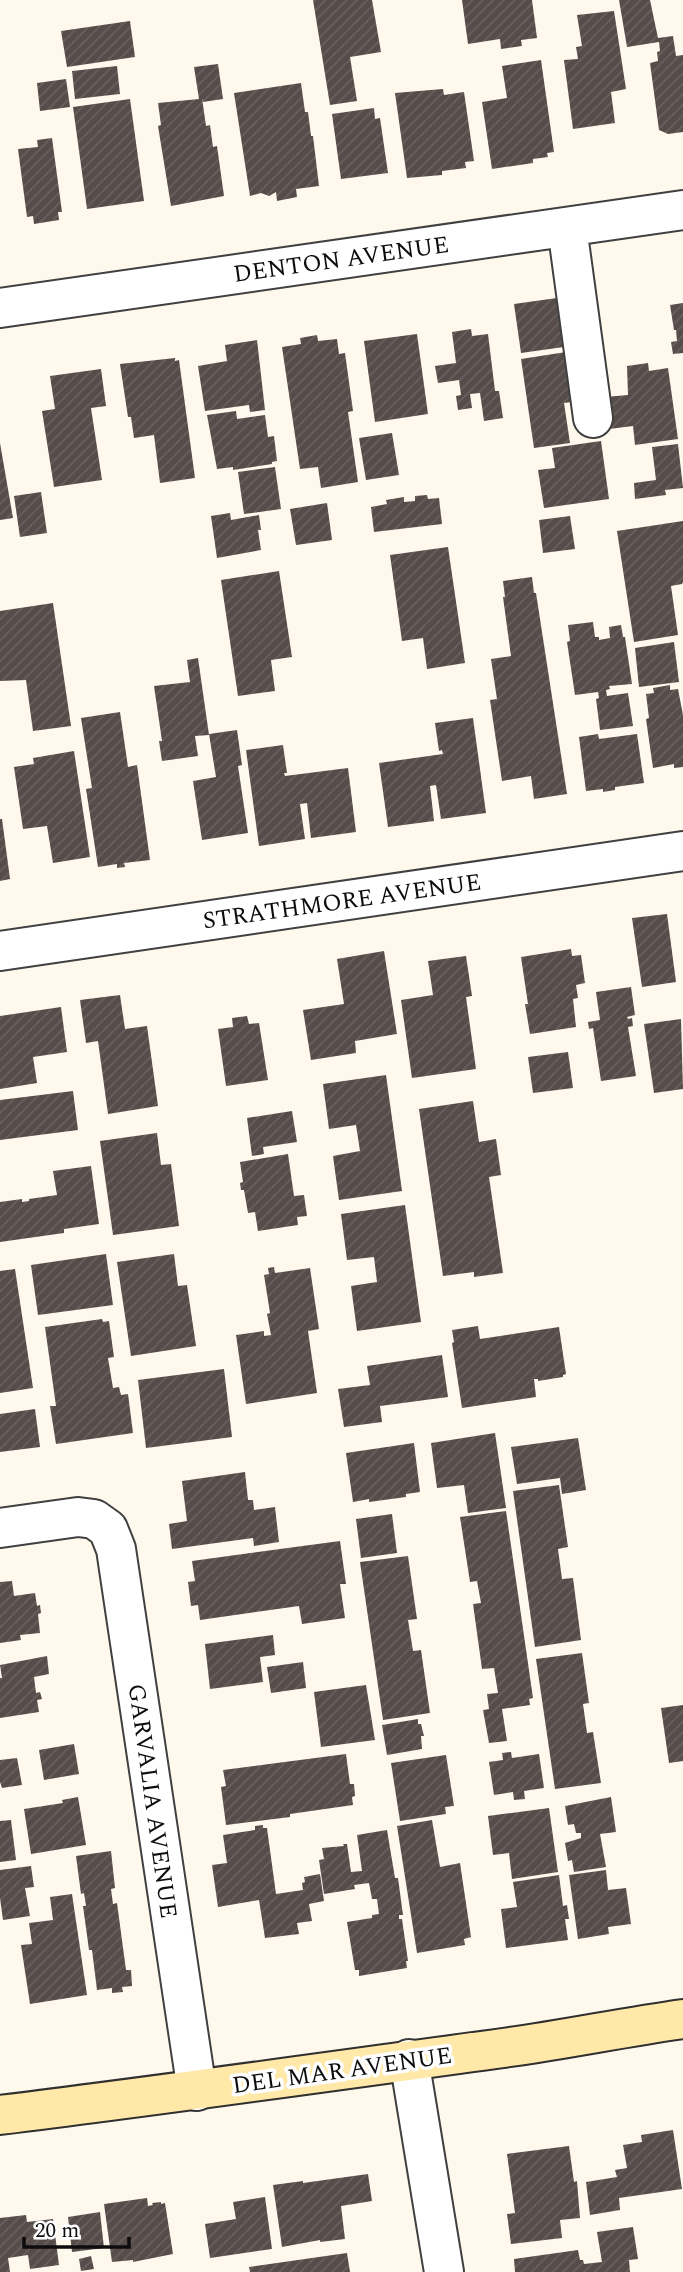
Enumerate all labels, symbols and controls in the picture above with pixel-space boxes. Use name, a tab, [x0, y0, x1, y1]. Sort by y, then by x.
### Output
street label: DENTON AVENUE	[231, 227, 451, 293]
street label: STRATHMORE AVENUE	[201, 865, 484, 939]
street label: GARVALIA AVENUE	[118, 1682, 186, 1921]
street label: DEL MAR AVENUE	[230, 2038, 454, 2104]
scale bar	[24, 2206, 130, 2250]
text: 20 m	[35, 2215, 79, 2247]

